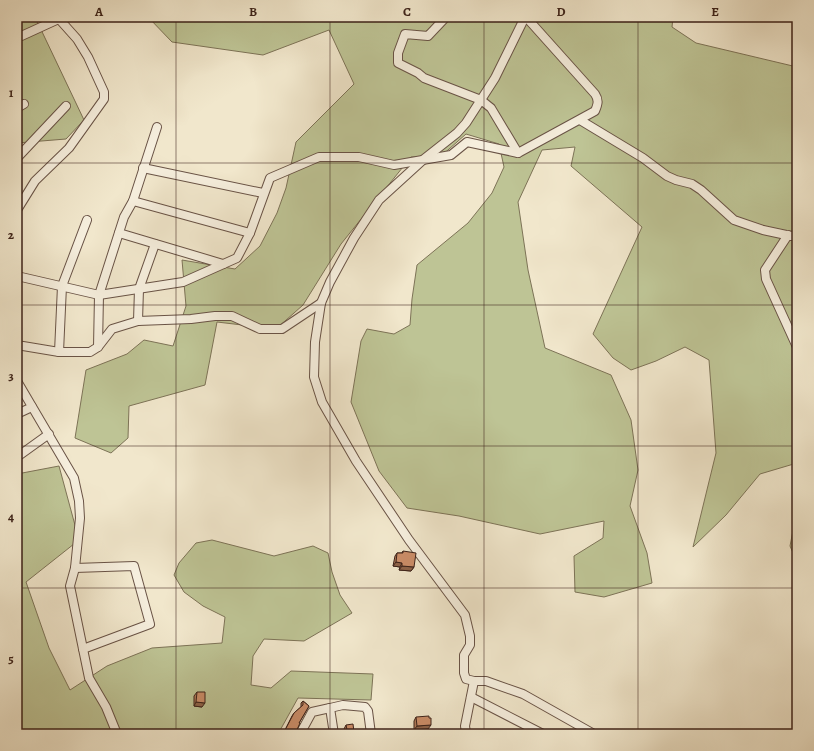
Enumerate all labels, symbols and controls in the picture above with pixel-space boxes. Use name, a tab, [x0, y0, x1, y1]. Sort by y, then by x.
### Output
text: A	[94, 3, 104, 20]
text: B	[249, 3, 257, 20]
text: C	[403, 3, 411, 20]
text: D	[556, 3, 566, 20]
text: E	[711, 3, 719, 20]
text: 1	[9, 84, 14, 101]
text: 2	[8, 226, 15, 243]
text: 3	[8, 367, 14, 384]
text: 4	[8, 508, 14, 525]
text: 5	[8, 650, 14, 667]

